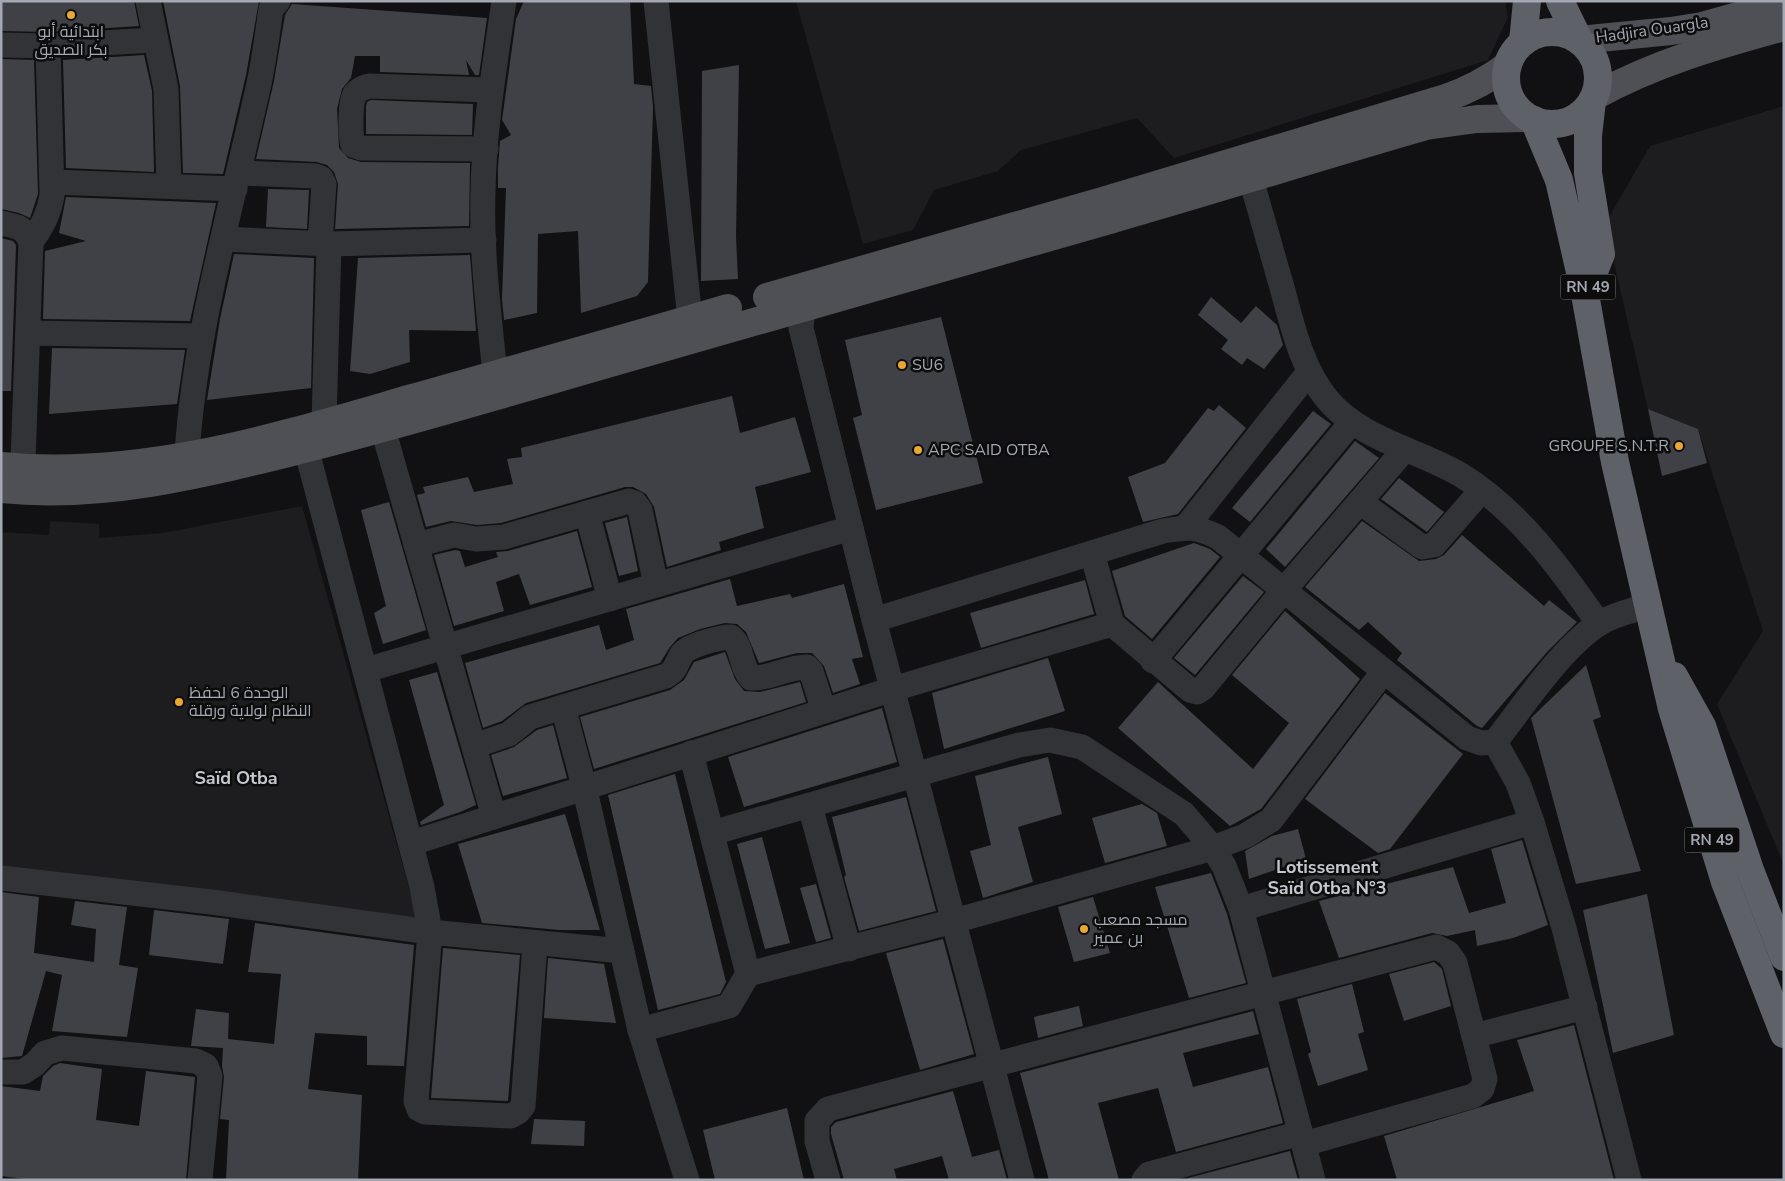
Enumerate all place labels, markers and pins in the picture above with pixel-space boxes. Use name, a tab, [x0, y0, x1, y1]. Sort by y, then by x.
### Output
marker: ابتدائية أبو بكر الصديق	[65, 9, 77, 21]
place label: ابتدائية أبو بكر الصديق	[34, 21, 108, 61]
place label: SU6	[912, 354, 943, 376]
marker: SU6	[896, 359, 908, 371]
place label: GROUPE S.N.T.R	[1548, 435, 1669, 457]
place label: APC SAID OTBA	[928, 439, 1050, 461]
marker: GROUPE S.N.T.R	[1673, 440, 1685, 452]
marker: APC SAID OTBA	[912, 444, 924, 456]
place label: الوحدة 6 لحفظ النظام لولاية ورقلة	[189, 682, 312, 722]
marker: الوحدة 6 لحفظ النظام لولاية ورقلة	[173, 696, 185, 708]
place label: مسجد مصعب بن عمير	[1093, 909, 1188, 949]
marker: مسجد مصعب بن عمير	[1078, 923, 1090, 935]

